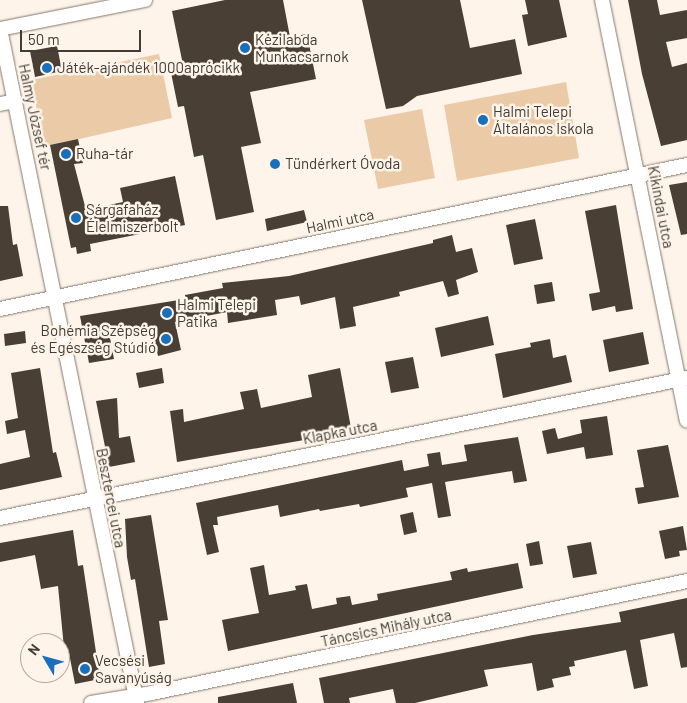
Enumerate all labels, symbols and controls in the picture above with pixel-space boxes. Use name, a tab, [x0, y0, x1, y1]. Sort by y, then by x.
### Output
scale bar	[22, 20, 144, 52]
text: 50 m	[28, 30, 60, 48]
place label: Kézilabda Munkacsarnok	[255, 30, 349, 65]
marker: Kézilabda Munkacsarnok	[239, 42, 251, 54]
place label: Játék-ajándék 1000aprócikk	[57, 59, 240, 77]
street label: Halmy József tér	[15, 62, 55, 172]
marker: Játék-ajándék 1000aprócikk	[41, 62, 53, 74]
place label: Halmi Telepi Általános Iskola	[493, 102, 594, 137]
marker: Halmi Telepi Általános Iskola	[477, 114, 489, 126]
place label: Ruha-tár	[76, 145, 133, 163]
marker: Ruha-tár	[60, 148, 72, 160]
place label: Tündérkert Óvoda	[285, 155, 400, 173]
marker: Tündérkert Óvoda	[269, 158, 281, 170]
street label: Kikindai utca	[644, 164, 678, 250]
place label: Sárgafaház Élelmiszerbolt	[86, 200, 179, 235]
street label: Halmi utca	[304, 205, 376, 237]
marker: Sárgafaház Élelmiszerbolt	[70, 212, 82, 224]
place label: Halmi Telepi Patika	[177, 295, 256, 330]
marker: Halmi Telepi Patika	[161, 307, 173, 319]
place label: Bohémia Szépség és Egészség Stúdió	[30, 321, 156, 356]
marker: Bohémia Szépség és Egészség Stúdió	[160, 333, 172, 345]
street label: Klapka utca	[301, 416, 379, 448]
street label: Besztercei utca	[93, 447, 129, 549]
street label: Táncsics Mihály utca	[319, 605, 453, 651]
north arrow	[20, 633, 70, 683]
text: N	[24, 640, 43, 658]
place label: Vecsési Savanyúság	[95, 651, 172, 686]
marker: Vecsési Savanyúság	[79, 663, 91, 675]

